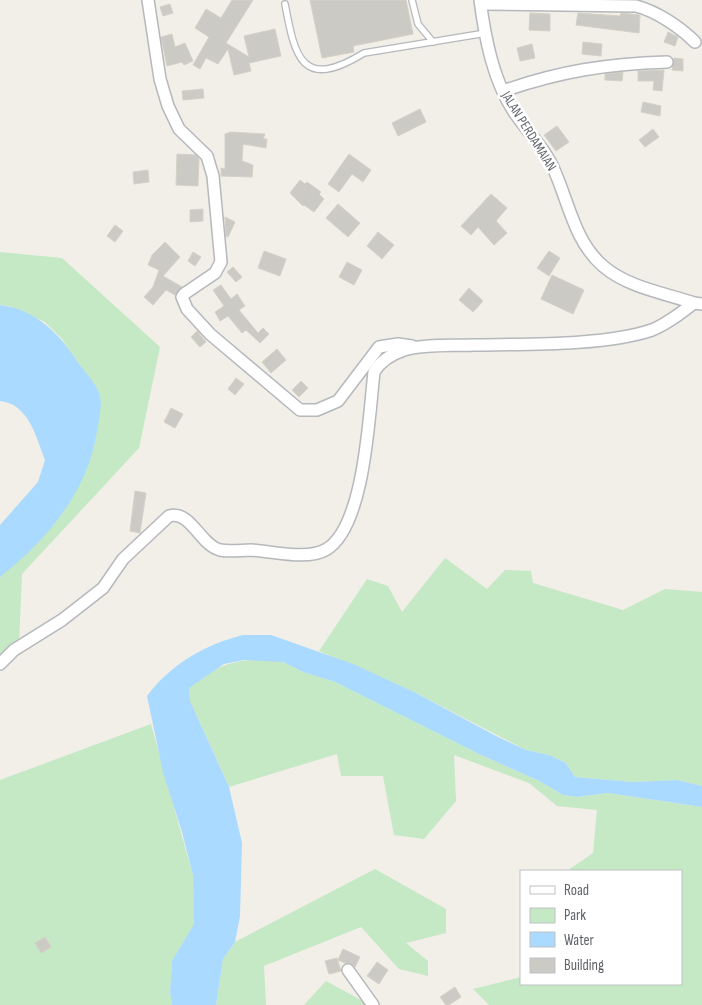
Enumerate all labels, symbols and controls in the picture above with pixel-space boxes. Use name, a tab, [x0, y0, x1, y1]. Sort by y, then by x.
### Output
street label: JALAN PERDAMAIAN	[497, 87, 560, 174]
legend	[520, 870, 682, 985]
text: Road	[564, 881, 589, 900]
text: Park	[564, 906, 586, 925]
text: Water	[564, 931, 595, 950]
text: Building	[564, 956, 604, 975]

